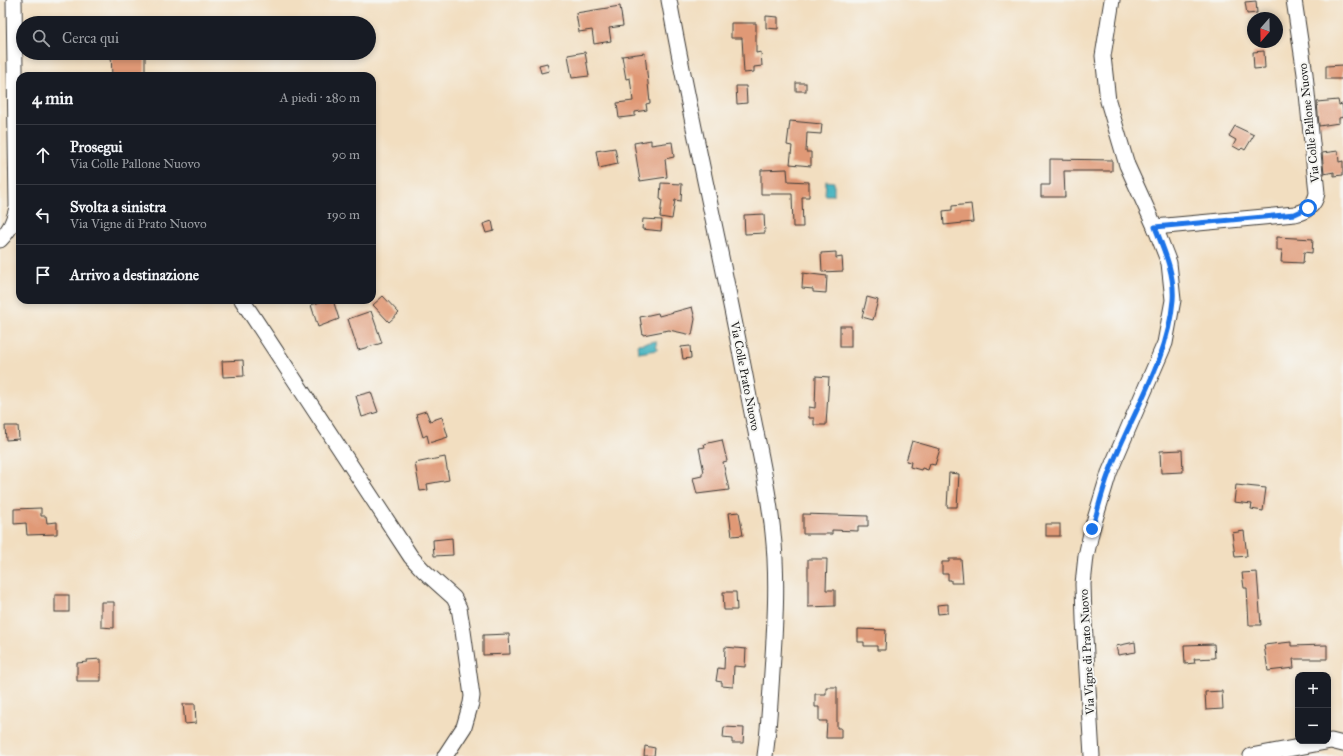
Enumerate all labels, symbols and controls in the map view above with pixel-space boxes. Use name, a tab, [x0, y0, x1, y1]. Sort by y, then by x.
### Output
north arrow	[1247, 12, 1283, 48]
search box	[16, 16, 376, 60]
icon: search	[30, 27, 52, 49]
text: Cerca qui	[62, 29, 119, 47]
street label: Via Colle Pallone Nuovo	[1296, 63, 1322, 184]
text: 4 min	[32, 88, 73, 109]
text: A piedi · 280 m	[280, 90, 360, 106]
text: Prosegui	[70, 138, 123, 156]
icon: ahead	[32, 144, 54, 166]
text: 90 m	[332, 147, 360, 163]
text: Via Colle Pallone Nuovo	[70, 156, 200, 172]
text: Svolta a sinistra	[70, 198, 166, 216]
route start	[1299, 199, 1317, 217]
icon: left	[32, 204, 54, 226]
text: 190 m	[327, 207, 360, 223]
text: Via Vigne di Prato Nuovo	[70, 216, 207, 232]
icon: arrive	[32, 264, 54, 286]
text: Arrivo a destinazione	[70, 266, 199, 284]
street label: Via Colle Prato Nuovo	[727, 319, 762, 432]
route end	[1083, 520, 1101, 538]
street label: Via Vigne di Prato Nuovo	[1077, 589, 1098, 716]
map controls	[1295, 672, 1331, 744]
button: +	[1295, 672, 1331, 708]
button: −	[1295, 708, 1331, 744]

